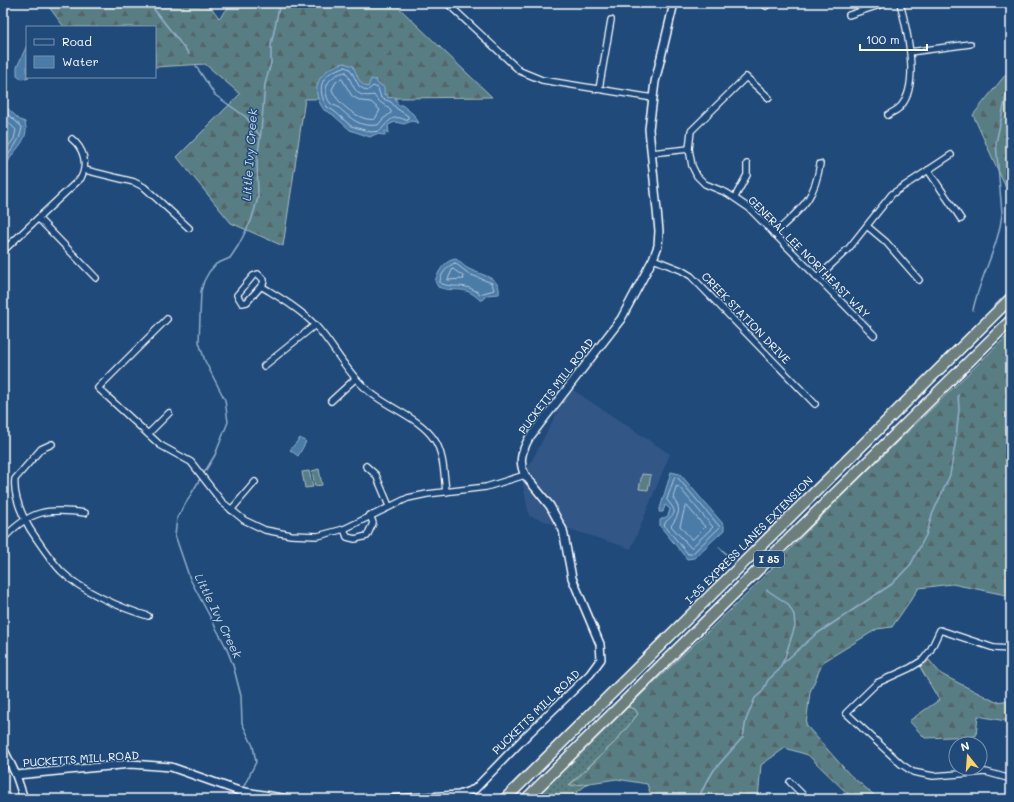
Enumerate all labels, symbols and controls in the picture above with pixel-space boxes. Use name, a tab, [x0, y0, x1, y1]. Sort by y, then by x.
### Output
legend	[26, 26, 156, 78]
scale bar	[860, 26, 927, 52]
text: 100 m	[866, 31, 900, 47]
text: Road	[62, 33, 92, 49]
text: Water	[62, 53, 99, 69]
water label: Little Ivy Creek	[238, 108, 260, 202]
street label: GENERAL LEE NORTHEAST WAY	[745, 192, 874, 321]
street label: CREEK STATION DRIVE	[699, 269, 794, 367]
street label: PUCKETTS MILL ROAD	[515, 335, 597, 437]
street label: I-85 EXPRESS LANES EXTENSION	[681, 472, 816, 607]
road number: I 85	[754, 551, 784, 567]
water label: Little Ivy Creek	[191, 571, 247, 661]
street label: PUCKETTS MILL ROAD	[489, 666, 583, 757]
north arrow	[948, 736, 988, 776]
text: N	[959, 738, 971, 754]
street label: PUCKETTS MILL ROAD	[22, 747, 140, 770]

